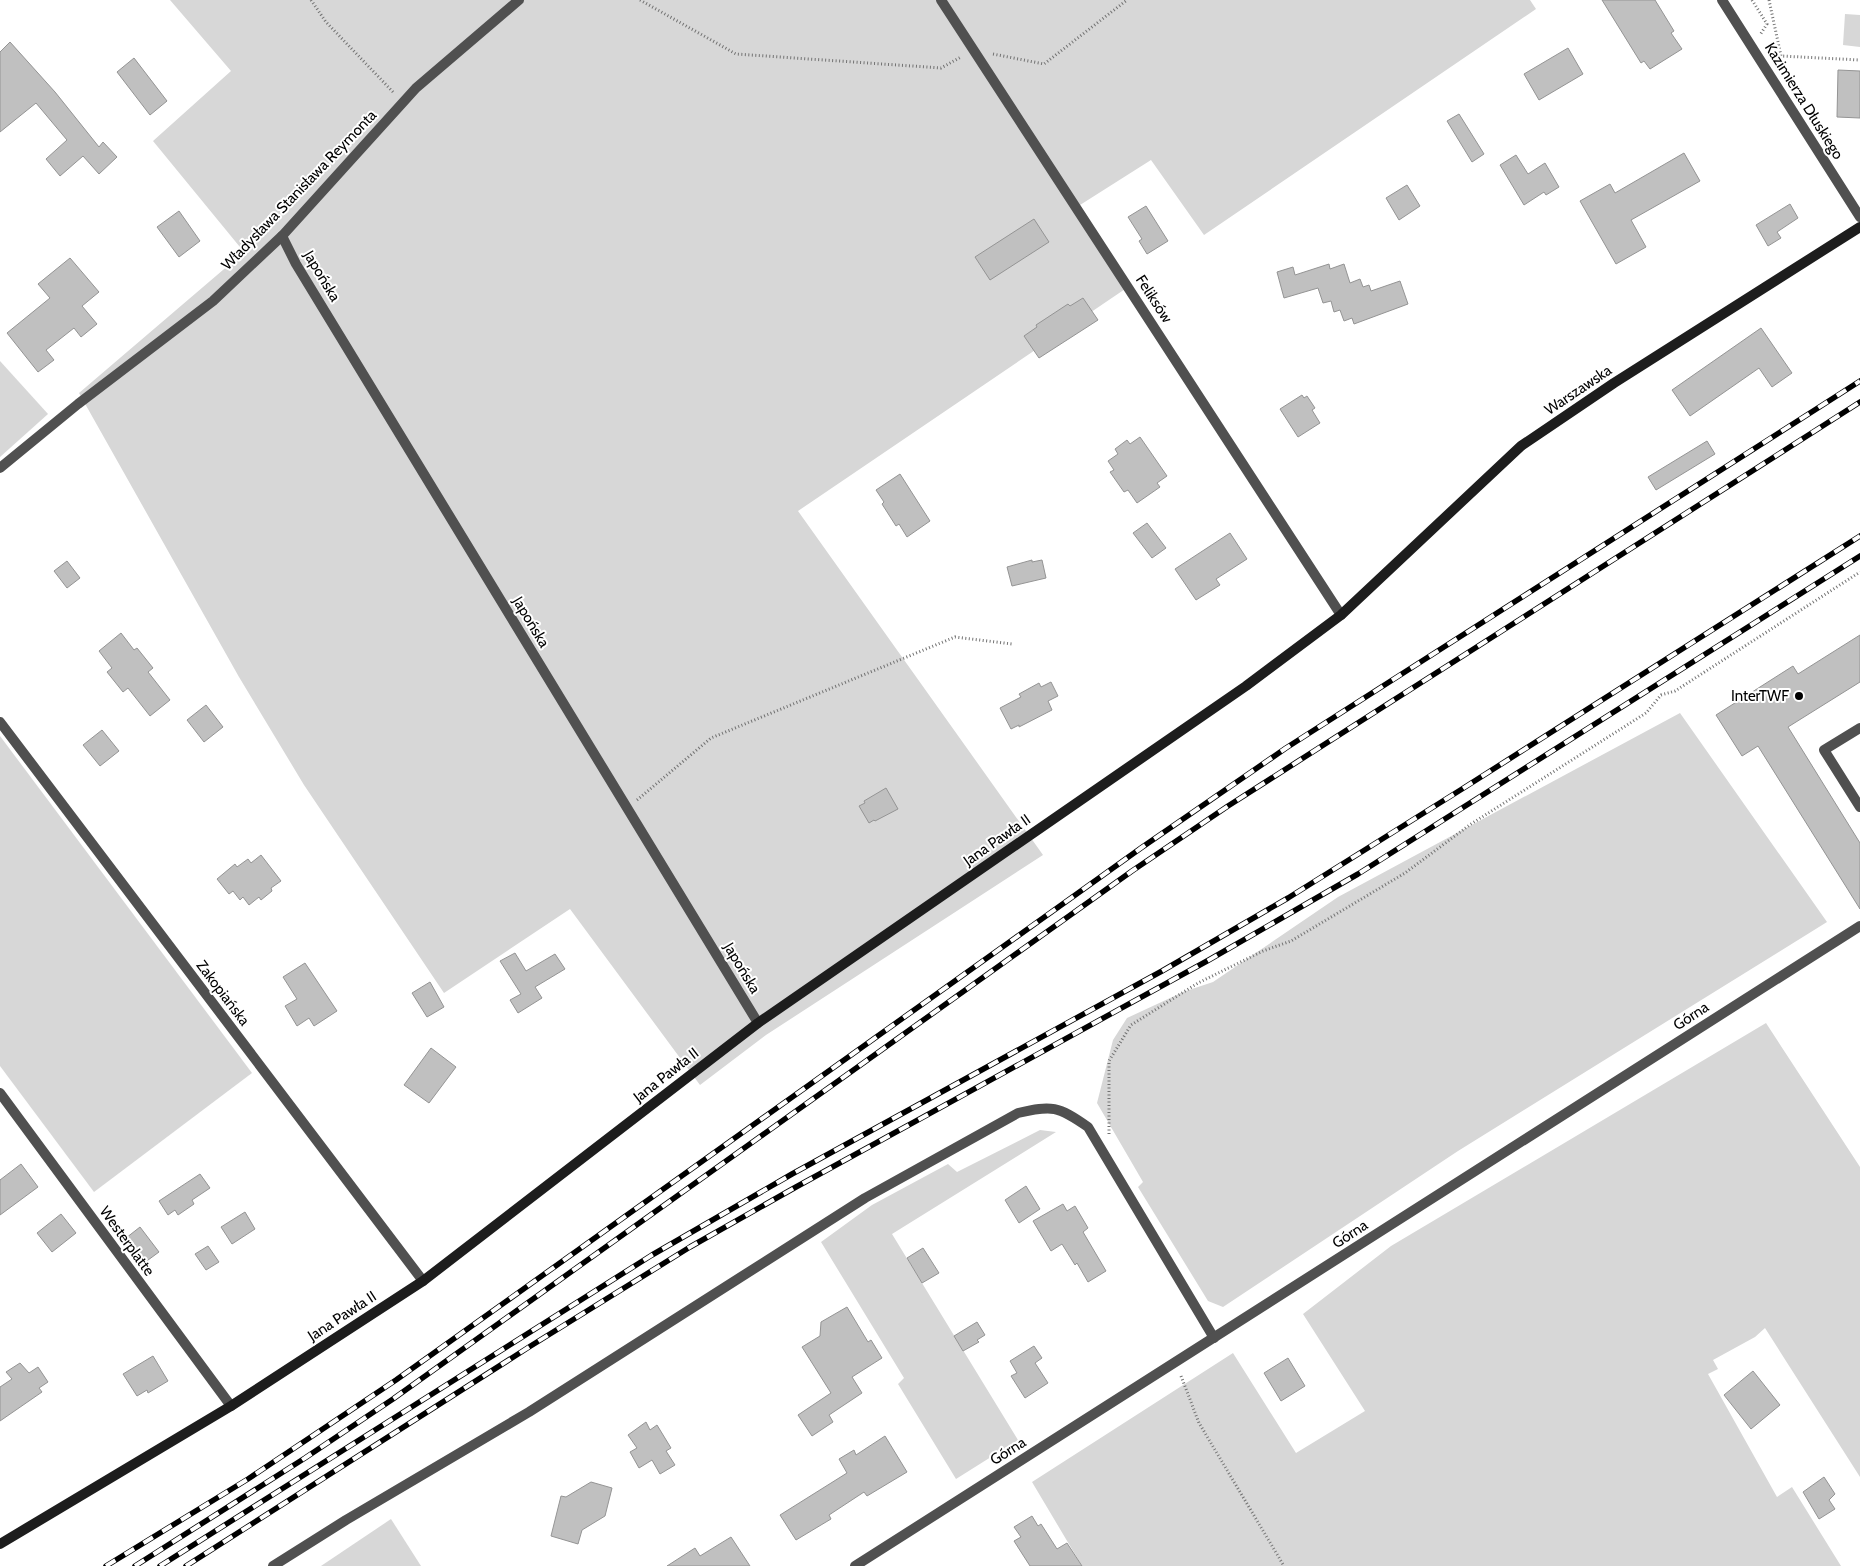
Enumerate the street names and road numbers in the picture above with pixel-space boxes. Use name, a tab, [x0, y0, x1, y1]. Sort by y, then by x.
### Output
street label: Kazimierza Dłuskiego	[1761, 39, 1847, 163]
street label: Władysława Stanisława Reymonta	[218, 106, 381, 274]
street label: Japońska	[299, 247, 345, 305]
street label: Feliksów	[1132, 272, 1176, 326]
street label: Warszawska	[1541, 361, 1616, 419]
street label: Japońska	[508, 593, 554, 651]
street label: Jana Pawła II	[959, 810, 1034, 870]
street label: Japońska	[719, 939, 765, 997]
street label: Zakopiańska	[193, 957, 254, 1030]
street label: Górna	[1670, 998, 1713, 1034]
street label: Jana Pawła II	[629, 1044, 702, 1107]
street label: Westerplatte	[96, 1203, 158, 1280]
street label: Górna	[1329, 1216, 1372, 1252]
street label: Jana Pawła II	[304, 1287, 380, 1345]
street label: Górna	[987, 1433, 1030, 1469]

